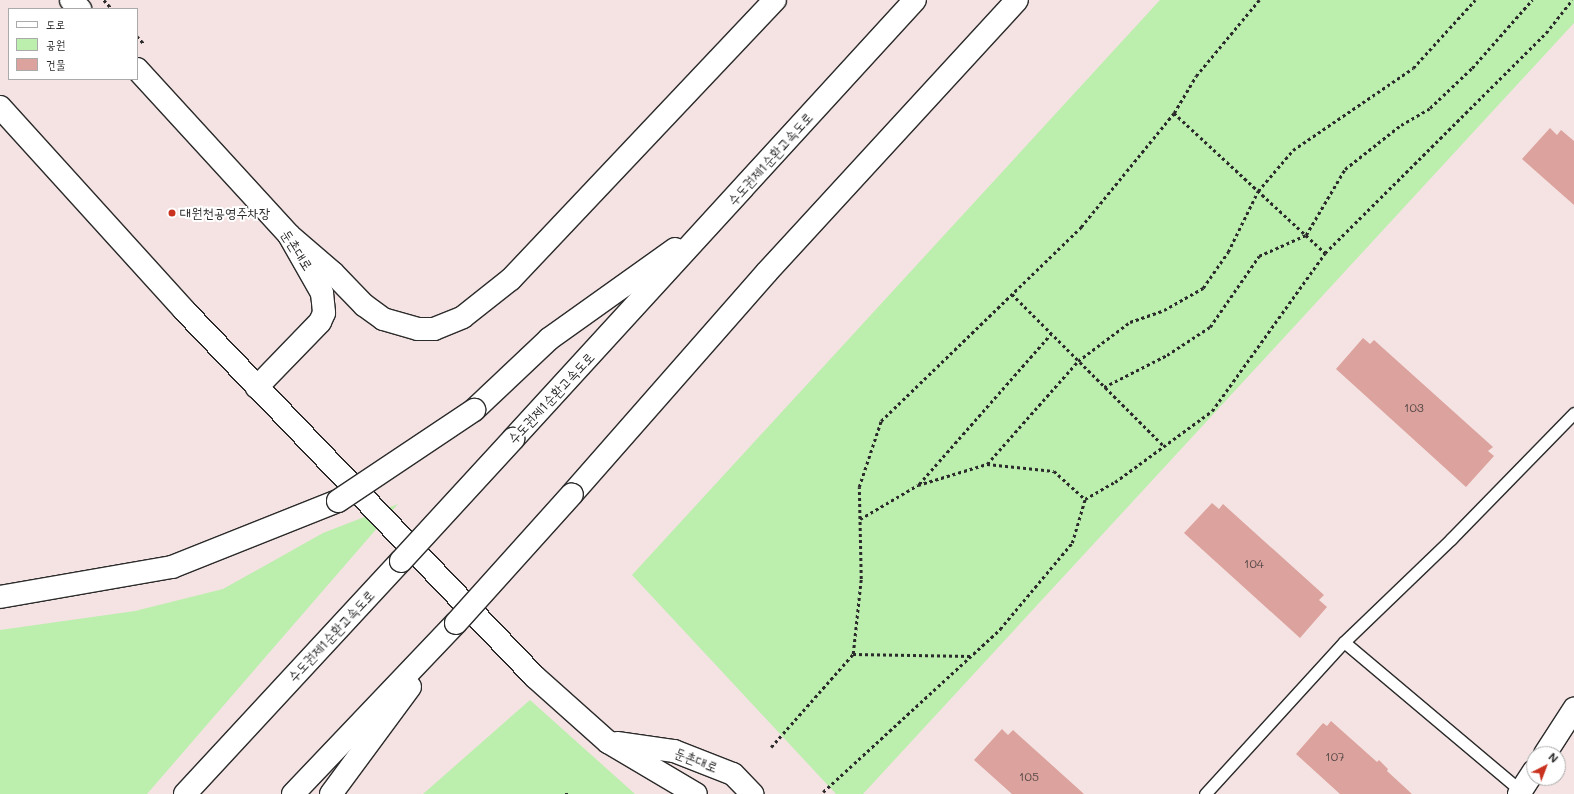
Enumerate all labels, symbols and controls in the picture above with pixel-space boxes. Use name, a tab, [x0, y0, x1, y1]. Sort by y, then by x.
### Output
legend	[8, 8, 138, 80]
text: 도로	[46, 16, 65, 32]
text: 공원	[46, 36, 65, 52]
text: 건물	[46, 56, 65, 72]
street label: 수도권제1순환고속도로	[724, 109, 816, 209]
place label: 대원천공영주차장	[180, 205, 270, 221]
marker: 대원천공영주차장	[167, 208, 177, 218]
street label: 둔촌대로	[278, 227, 316, 273]
street label: 수도권제1순환고속도로	[504, 349, 598, 447]
house number: 103	[1404, 401, 1424, 415]
house number: 104	[1244, 557, 1264, 571]
street label: 수도권제1순환고속도로	[284, 587, 378, 685]
street label: 둔촌대로	[672, 744, 720, 776]
north arrow	[1526, 746, 1566, 786]
text: N	[1546, 749, 1562, 766]
house number: 107	[1325, 750, 1345, 764]
house number: 105	[1019, 770, 1039, 784]

